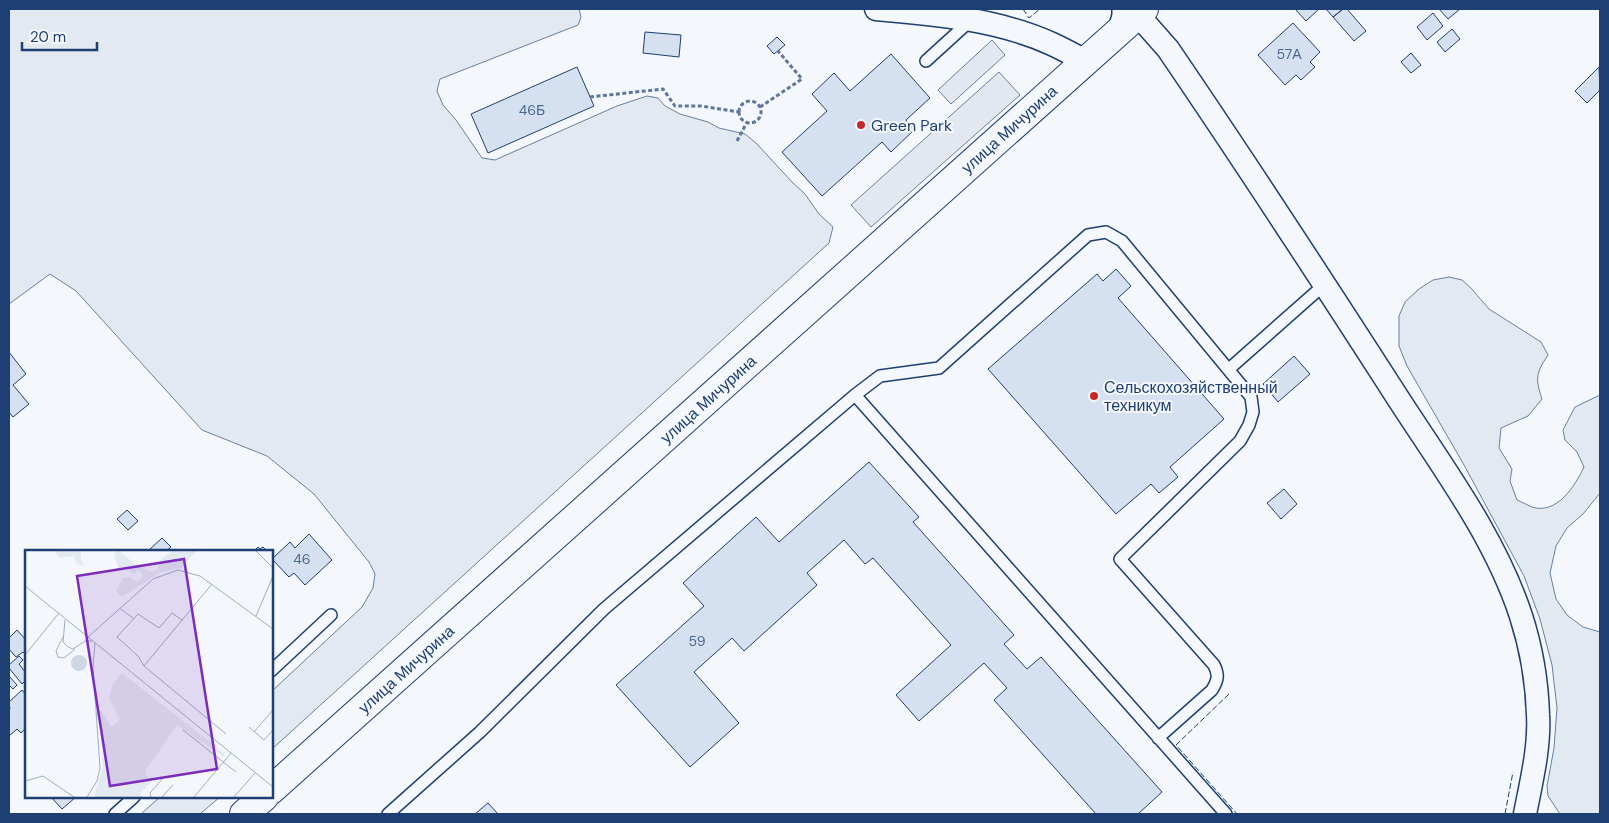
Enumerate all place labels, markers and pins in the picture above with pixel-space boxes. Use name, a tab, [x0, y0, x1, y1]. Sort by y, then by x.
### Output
place label: Green Park	[871, 115, 952, 136]
marker: Green Park	[855, 119, 867, 131]
place label: Сельскохозяйственный техникум	[1104, 377, 1278, 416]
marker: Сельскохозяйственный техникум	[1088, 390, 1100, 402]

